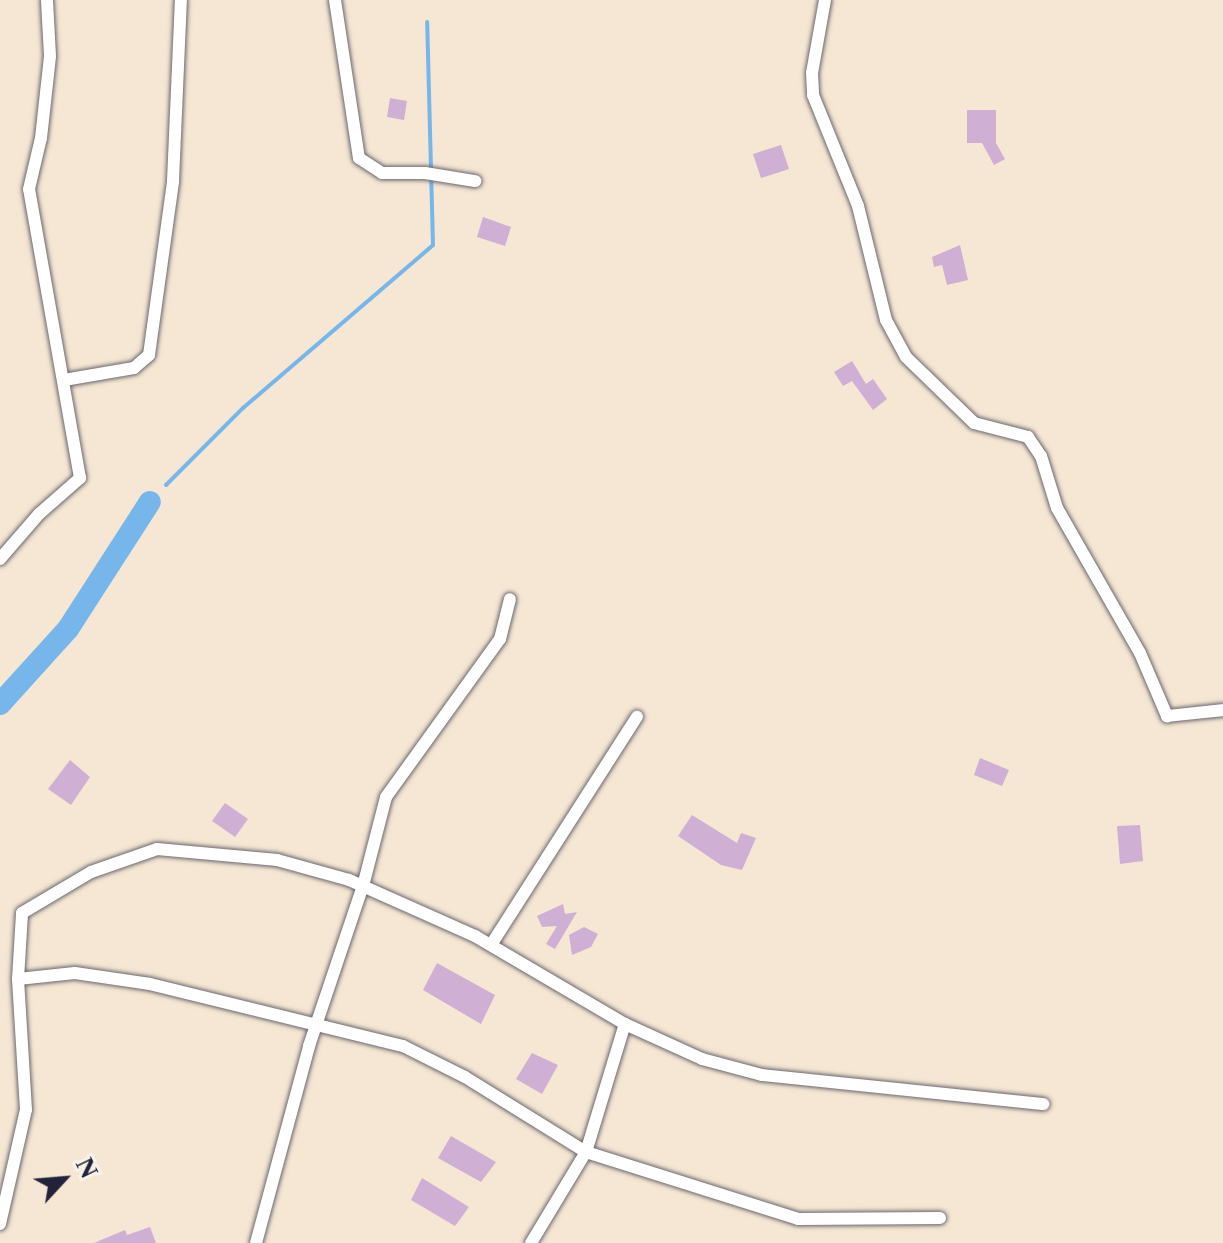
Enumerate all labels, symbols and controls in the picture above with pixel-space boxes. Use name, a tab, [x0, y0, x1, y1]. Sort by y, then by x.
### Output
north arrow	[24, 1139, 104, 1219]
text: N	[70, 1154, 102, 1183]

